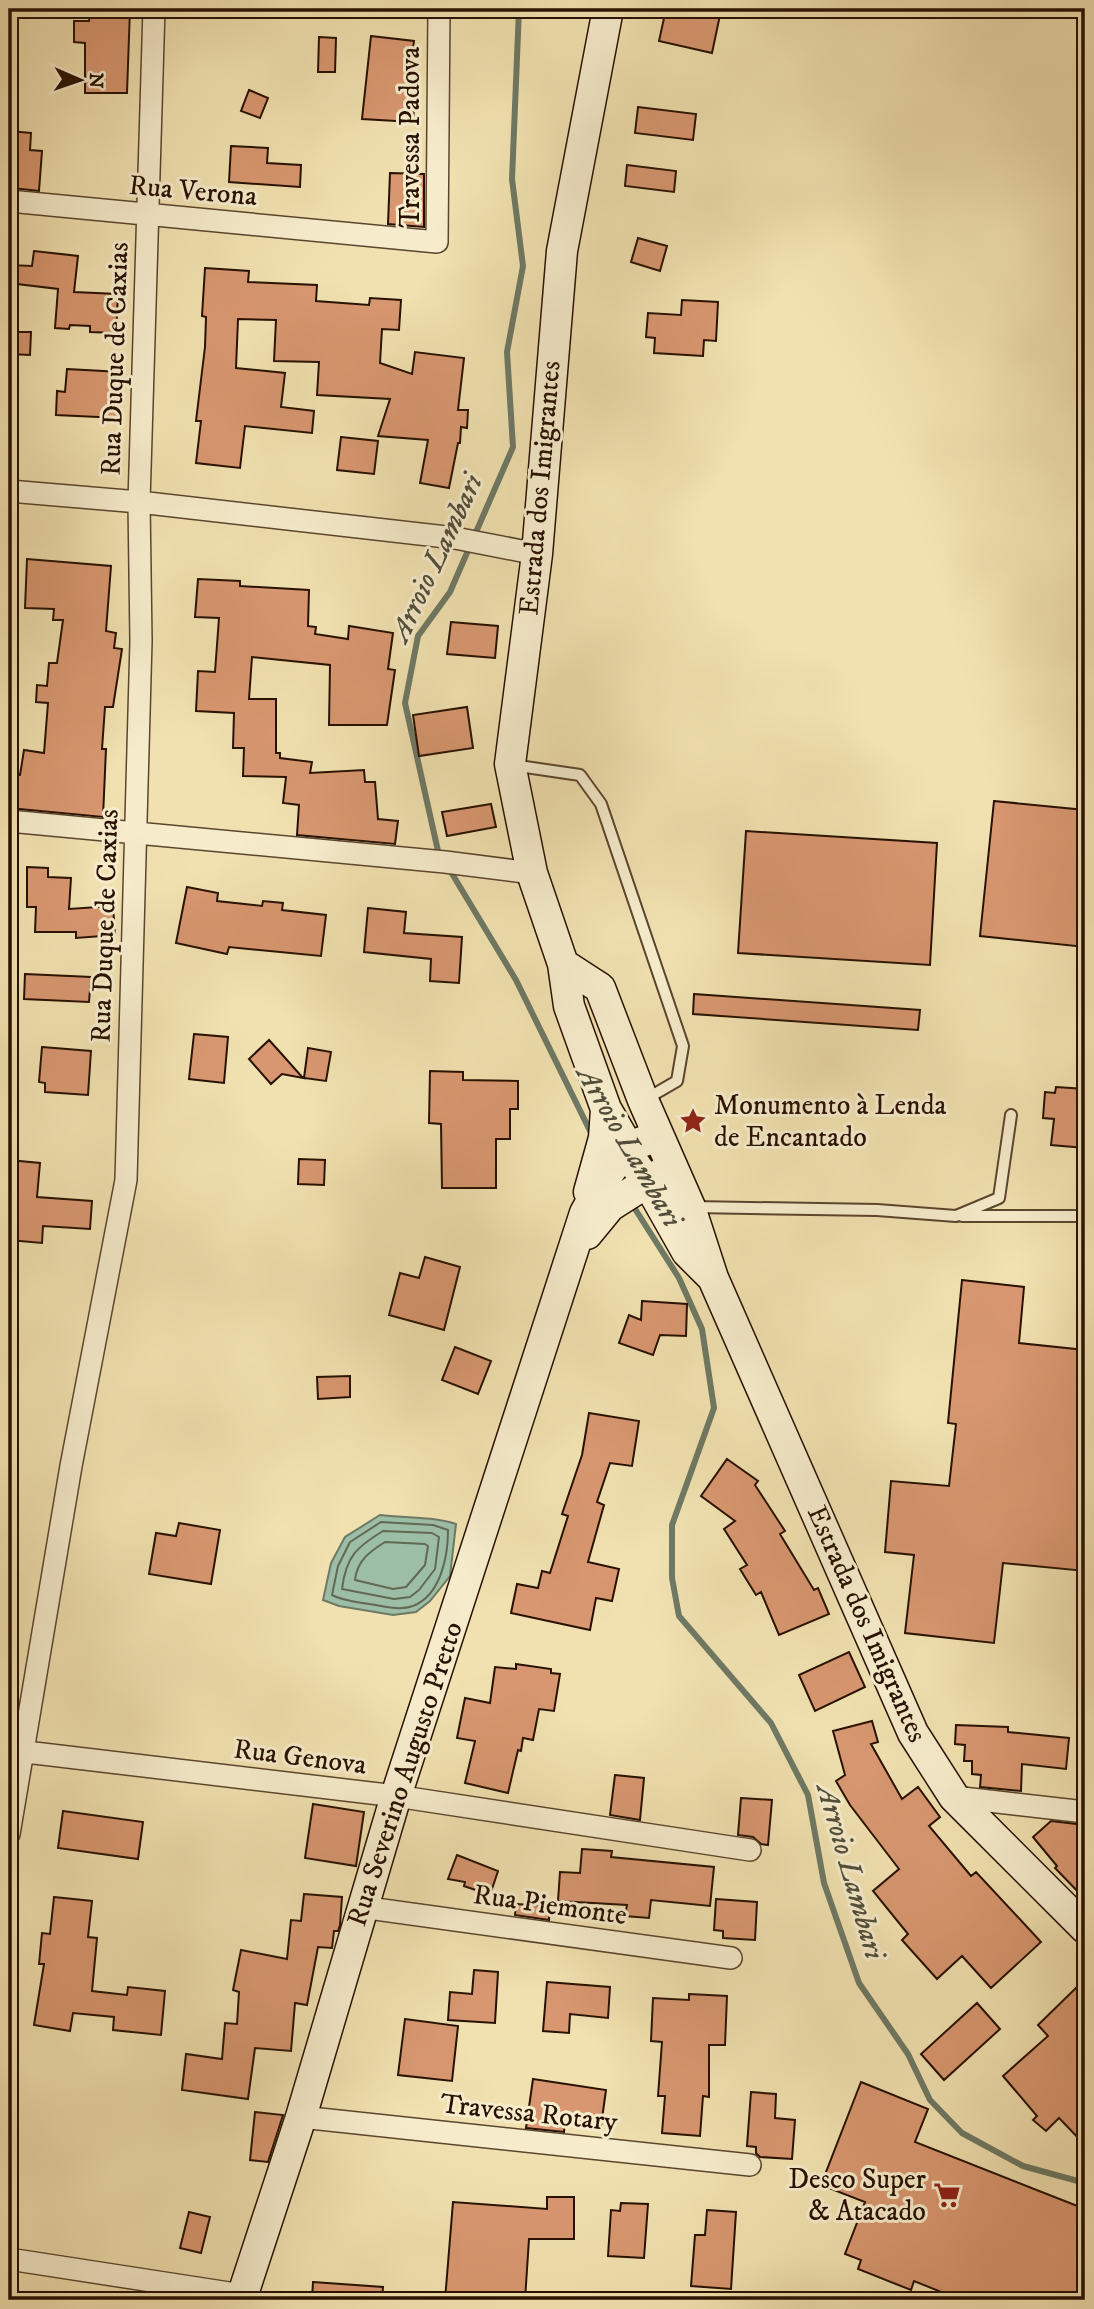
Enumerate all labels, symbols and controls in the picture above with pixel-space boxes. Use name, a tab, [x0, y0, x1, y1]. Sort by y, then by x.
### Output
north arrow	[46, 46, 116, 116]
street label: Travessa Padova	[393, 46, 428, 227]
text: N	[84, 72, 107, 89]
street label: Rua Verona	[128, 168, 259, 214]
street label: Rua Duque de Caxias	[93, 242, 137, 476]
street label: Estrada dos Imigrantes	[511, 359, 569, 617]
water label: Arroio Lambari	[381, 467, 493, 650]
street label: Rua Duque de Caxias	[83, 809, 127, 1043]
water label: Arroio Lambari	[566, 1057, 691, 1236]
place label: Monumento à Lenda de Encantado	[714, 1088, 947, 1155]
place icon: Monumento à Lenda de Encantado	[678, 1106, 708, 1136]
street label: Estrada dos Imigrantes	[799, 1500, 935, 1748]
street label: Rua Severino Augusto Pretto	[339, 1617, 471, 1931]
street label: Rua Genova	[232, 1731, 369, 1783]
water label: Arroio Lambari	[807, 1777, 893, 1966]
street label: Rua Piemonte	[471, 1877, 629, 1933]
street label: Travessa Rotary	[439, 2086, 620, 2140]
place label: Desco Super & Atacado	[788, 2162, 927, 2229]
supermarket icon: Desco Super & Atacado	[932, 2180, 962, 2210]

